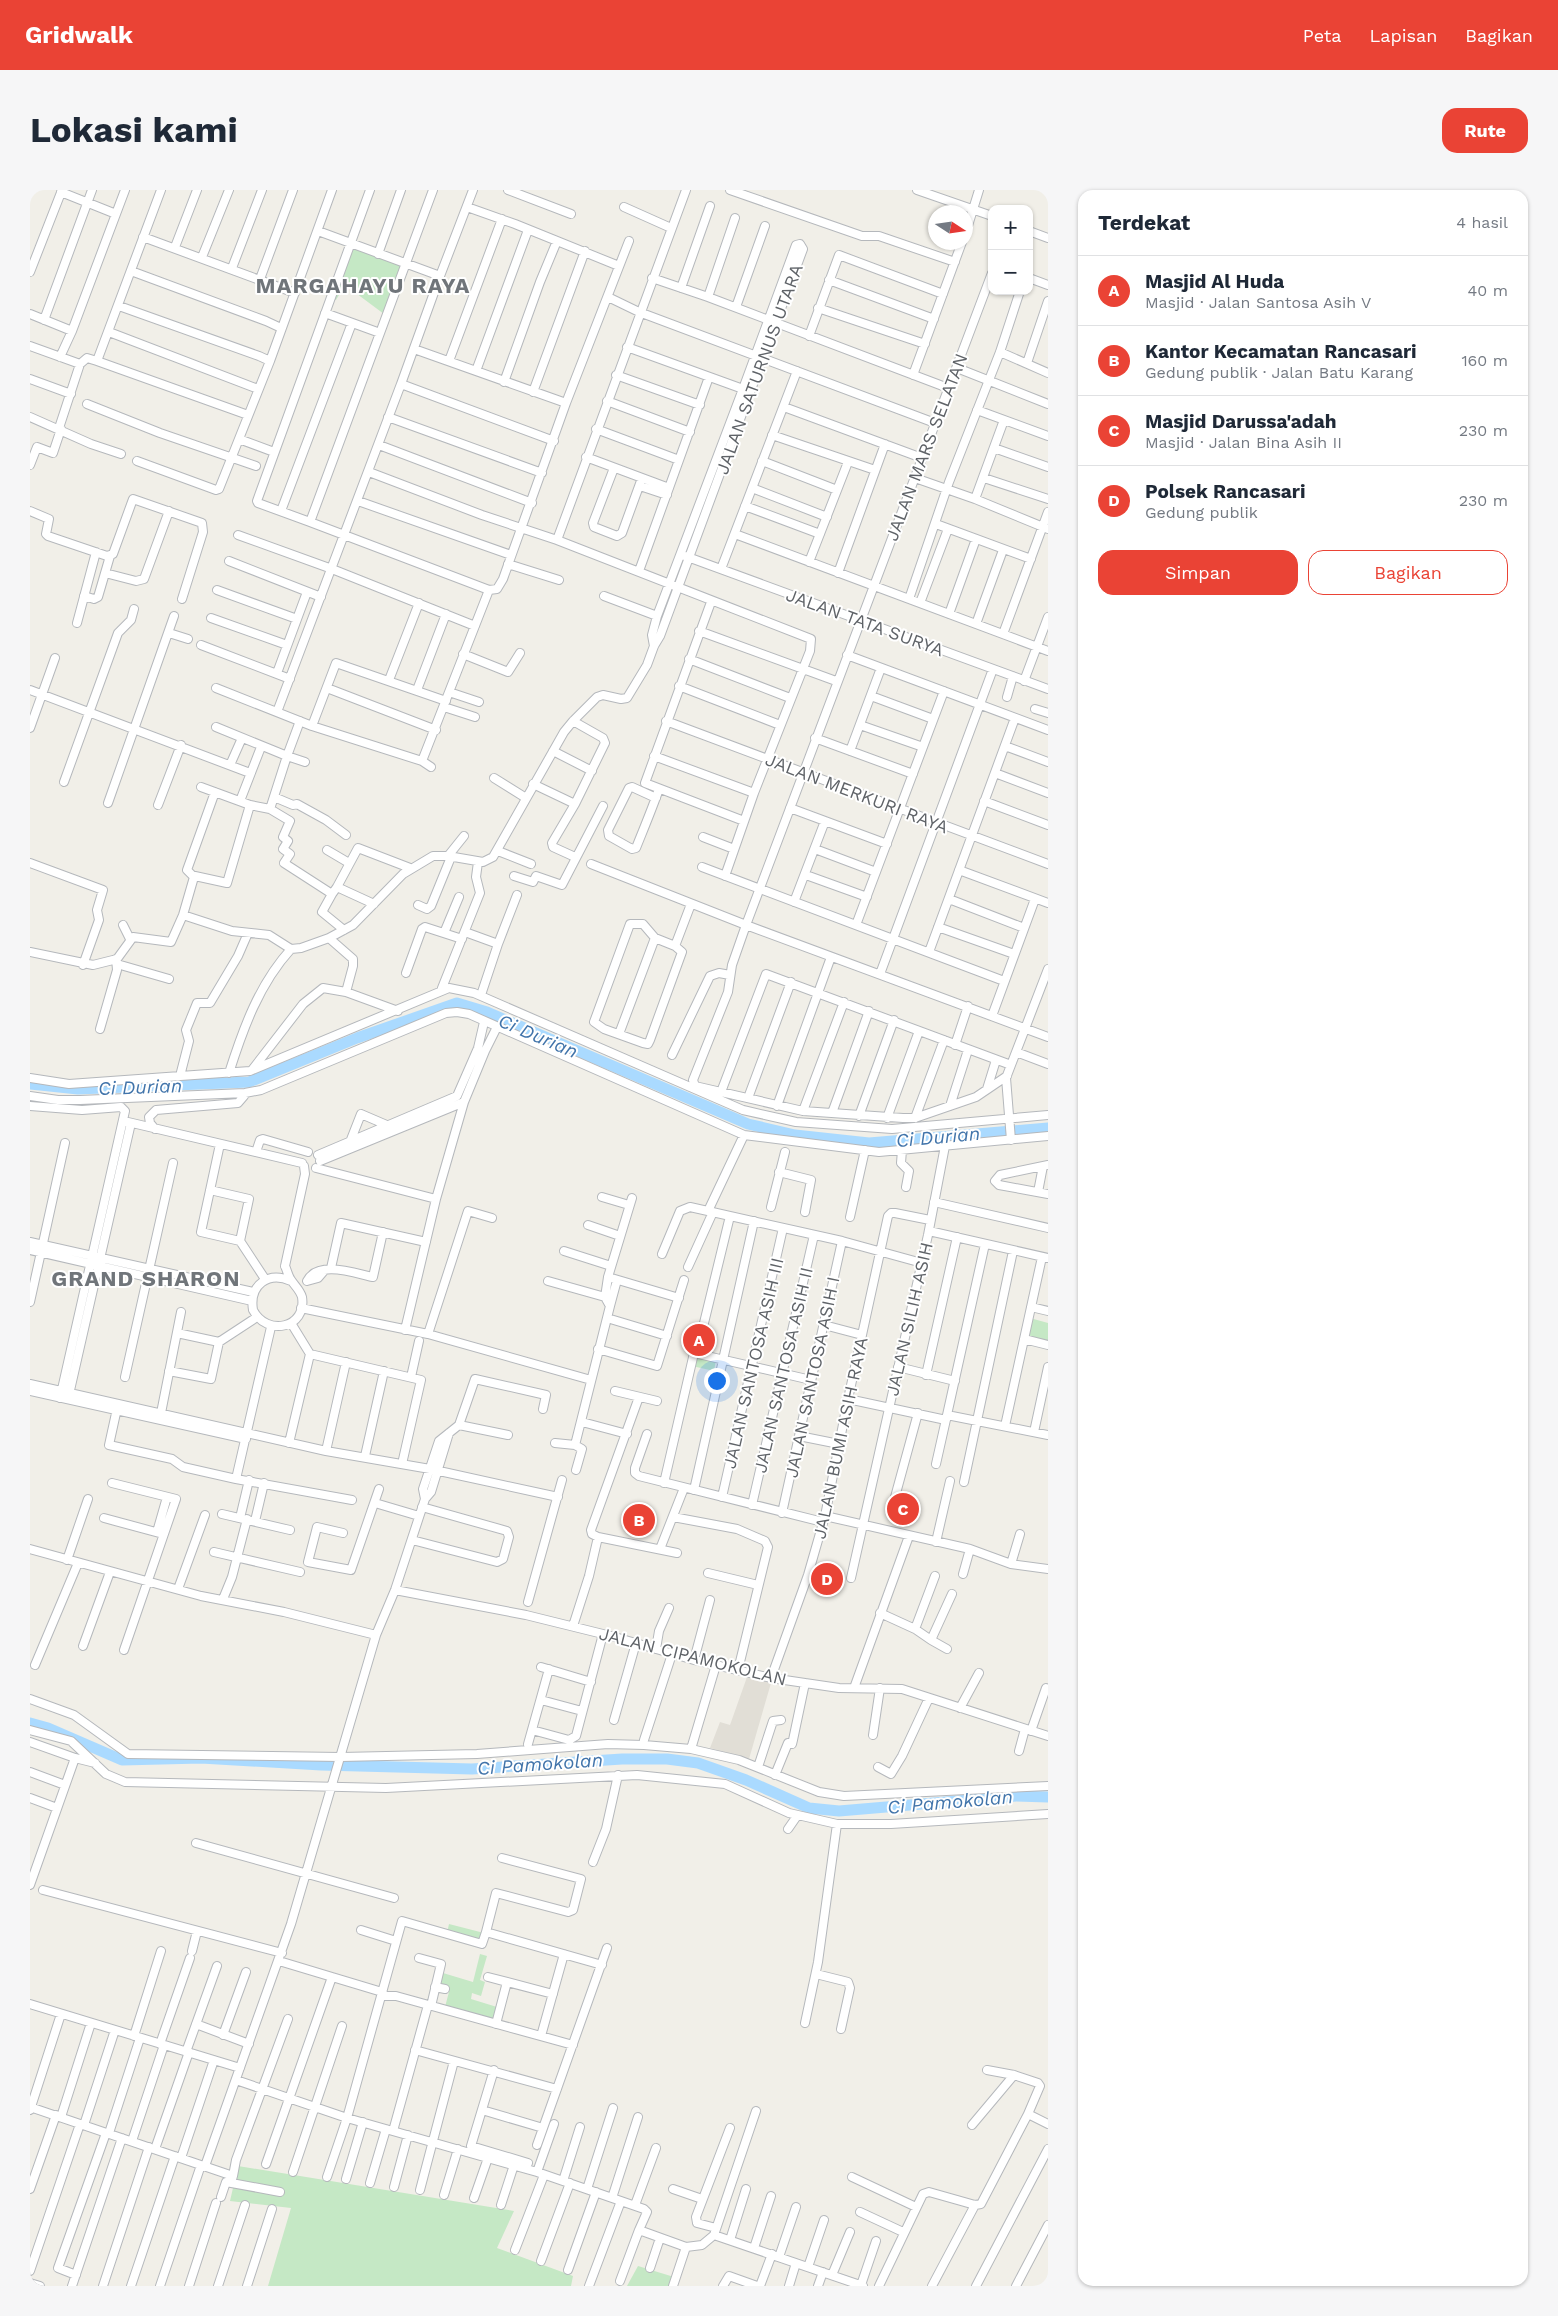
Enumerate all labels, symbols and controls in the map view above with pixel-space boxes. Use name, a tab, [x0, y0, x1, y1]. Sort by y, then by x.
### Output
text: Gridwalk	[25, 21, 133, 49]
text: Peta	[1303, 25, 1341, 46]
text: Lapisan	[1369, 25, 1437, 46]
text: Bagikan	[1465, 25, 1533, 46]
button: Rute	[1442, 108, 1528, 153]
text: Lokasi kami	[30, 109, 238, 151]
north arrow	[928, 205, 973, 250]
map controls	[988, 205, 1033, 295]
button: +	[988, 205, 1033, 250]
text: Terdekat	[1098, 210, 1190, 235]
text: 4 hasil	[1456, 213, 1508, 232]
button: −	[988, 250, 1033, 295]
street label: JALAN SATURNUS UTARA	[711, 261, 807, 477]
text: Masjid Al Huda	[1145, 270, 1284, 293]
district label: MARGAHAYU RAYA	[256, 273, 470, 298]
text: A	[1109, 281, 1119, 300]
text: 40 m	[1468, 281, 1508, 300]
text: Masjid · Jalan Santosa Asih V	[1145, 293, 1371, 312]
text: Kantor Kecamatan Rancasari	[1145, 340, 1417, 363]
street label: JALAN MARS SELATAN	[881, 350, 971, 544]
text: B	[1109, 351, 1119, 370]
text: 160 m	[1461, 351, 1508, 370]
text: Gedung publik · Jalan Batu Karang	[1145, 363, 1413, 382]
text: Masjid Darussa'adah	[1145, 410, 1337, 433]
text: C	[1109, 421, 1119, 440]
text: 230 m	[1459, 421, 1508, 440]
text: Masjid · Jalan Bina Asih II	[1145, 433, 1342, 452]
text: Polsek Rancasari	[1145, 480, 1306, 503]
text: D	[1108, 491, 1120, 510]
text: 230 m	[1459, 491, 1508, 510]
text: Gedung publik	[1145, 503, 1258, 522]
button: Simpan	[1098, 550, 1298, 595]
button: Bagikan	[1308, 550, 1508, 595]
street label: JALAN TATA SURYA	[783, 584, 947, 660]
street label: JALAN MERKURI RAYA	[763, 748, 951, 838]
water label: Ci Durian	[495, 1009, 581, 1063]
water label: Ci Durian	[97, 1074, 183, 1100]
water label: Ci Durian	[895, 1122, 981, 1152]
street label: JALAN SILIH ASIH	[881, 1240, 937, 1398]
street label: JALAN SANTOSA ASIH III	[718, 1255, 788, 1471]
district label: GRAND SHARON	[51, 1266, 241, 1291]
street label: JALAN SANTOSA ASIH II	[780, 1274, 844, 1480]
street label: JALAN SANTOSA ASIH I	[780, 1274, 844, 1480]
pin: A	[683, 1321, 715, 1359]
street label: JALAN BUMI ASIH RAYA	[808, 1335, 872, 1541]
your location	[704, 1368, 730, 1394]
pin: C	[887, 1490, 919, 1528]
pin: B	[623, 1501, 655, 1539]
pin: D	[811, 1560, 843, 1598]
street label: JALAN CIPAMOKOLAN	[597, 1622, 789, 1690]
water label: Ci Pamokolan	[476, 1748, 604, 1780]
water label: Ci Pamokolan	[886, 1785, 1014, 1819]

